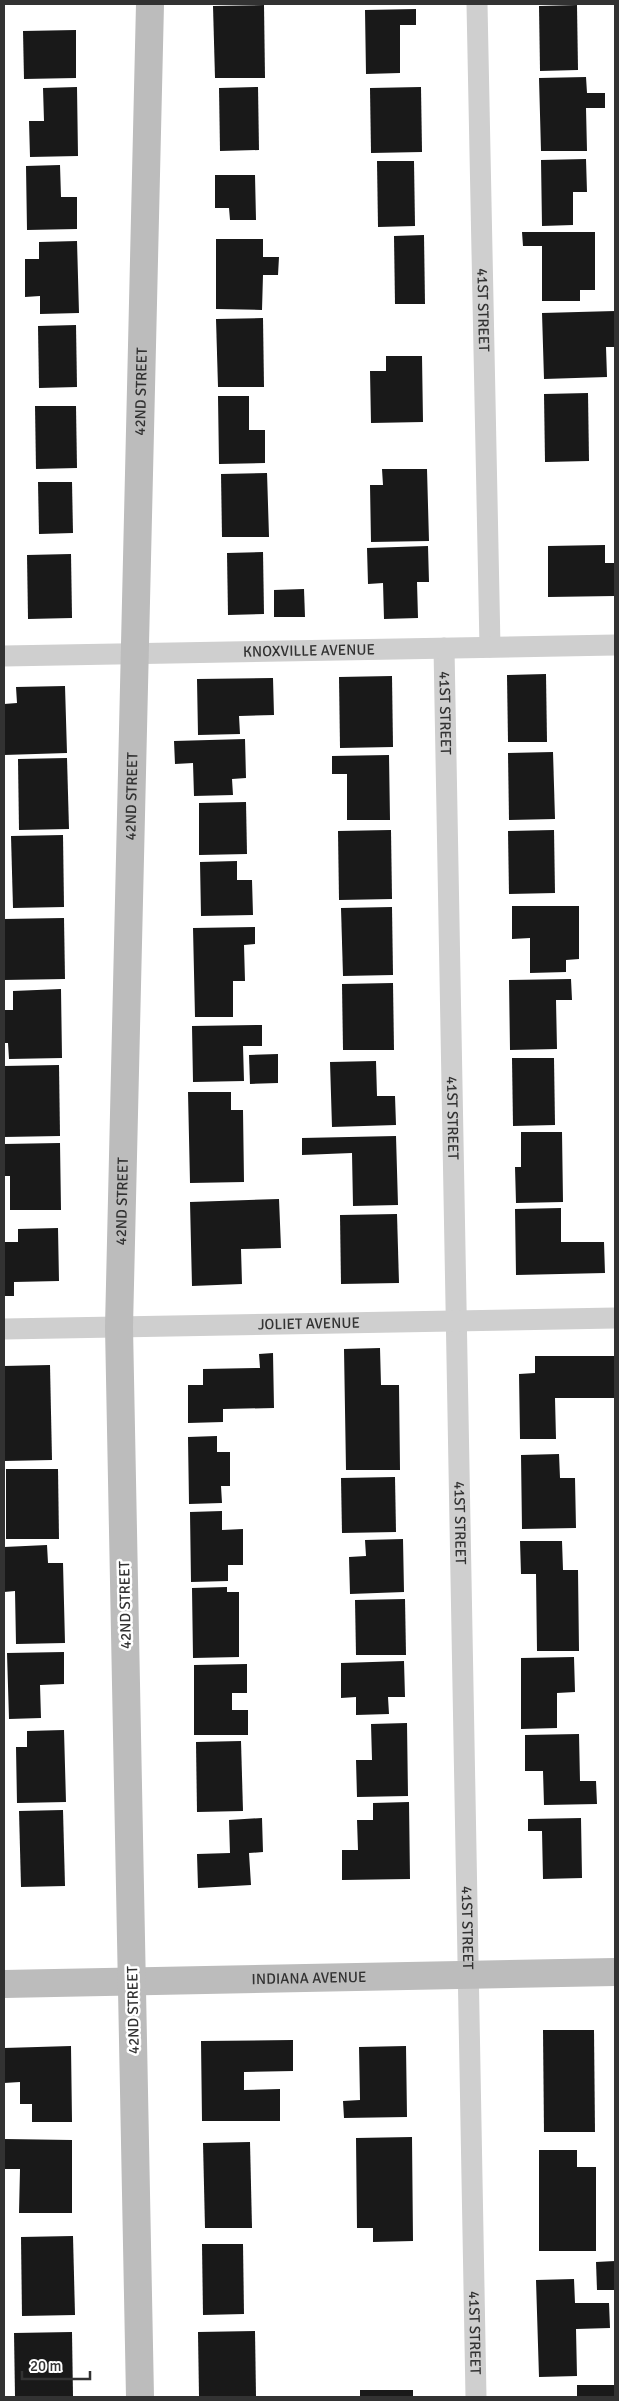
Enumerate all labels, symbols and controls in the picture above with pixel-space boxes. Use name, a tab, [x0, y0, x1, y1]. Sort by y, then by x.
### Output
street label: 41ST STREET	[473, 268, 493, 353]
street label: 42ND STREET	[131, 347, 151, 436]
street label: KNOXVILLE AVENUE	[243, 640, 375, 661]
street label: 41ST STREET	[435, 671, 455, 756]
street label: 42ND STREET	[121, 751, 141, 841]
street label: 41ST STREET	[443, 1076, 462, 1160]
street label: 42ND STREET	[112, 1156, 132, 1246]
street label: JOLIET AVENUE	[258, 1314, 360, 1333]
street label: 41ST STREET	[450, 1481, 470, 1565]
street label: 42ND STREET	[115, 1560, 135, 1649]
street label: 41ST STREET	[458, 1886, 477, 1970]
street label: 42ND STREET	[123, 1965, 143, 2054]
street label: INDIANA AVENUE	[251, 1968, 367, 1988]
street label: 41ST STREET	[465, 2291, 485, 2375]
scale bar	[22, 2348, 90, 2380]
text: 20 m	[30, 2357, 61, 2375]

